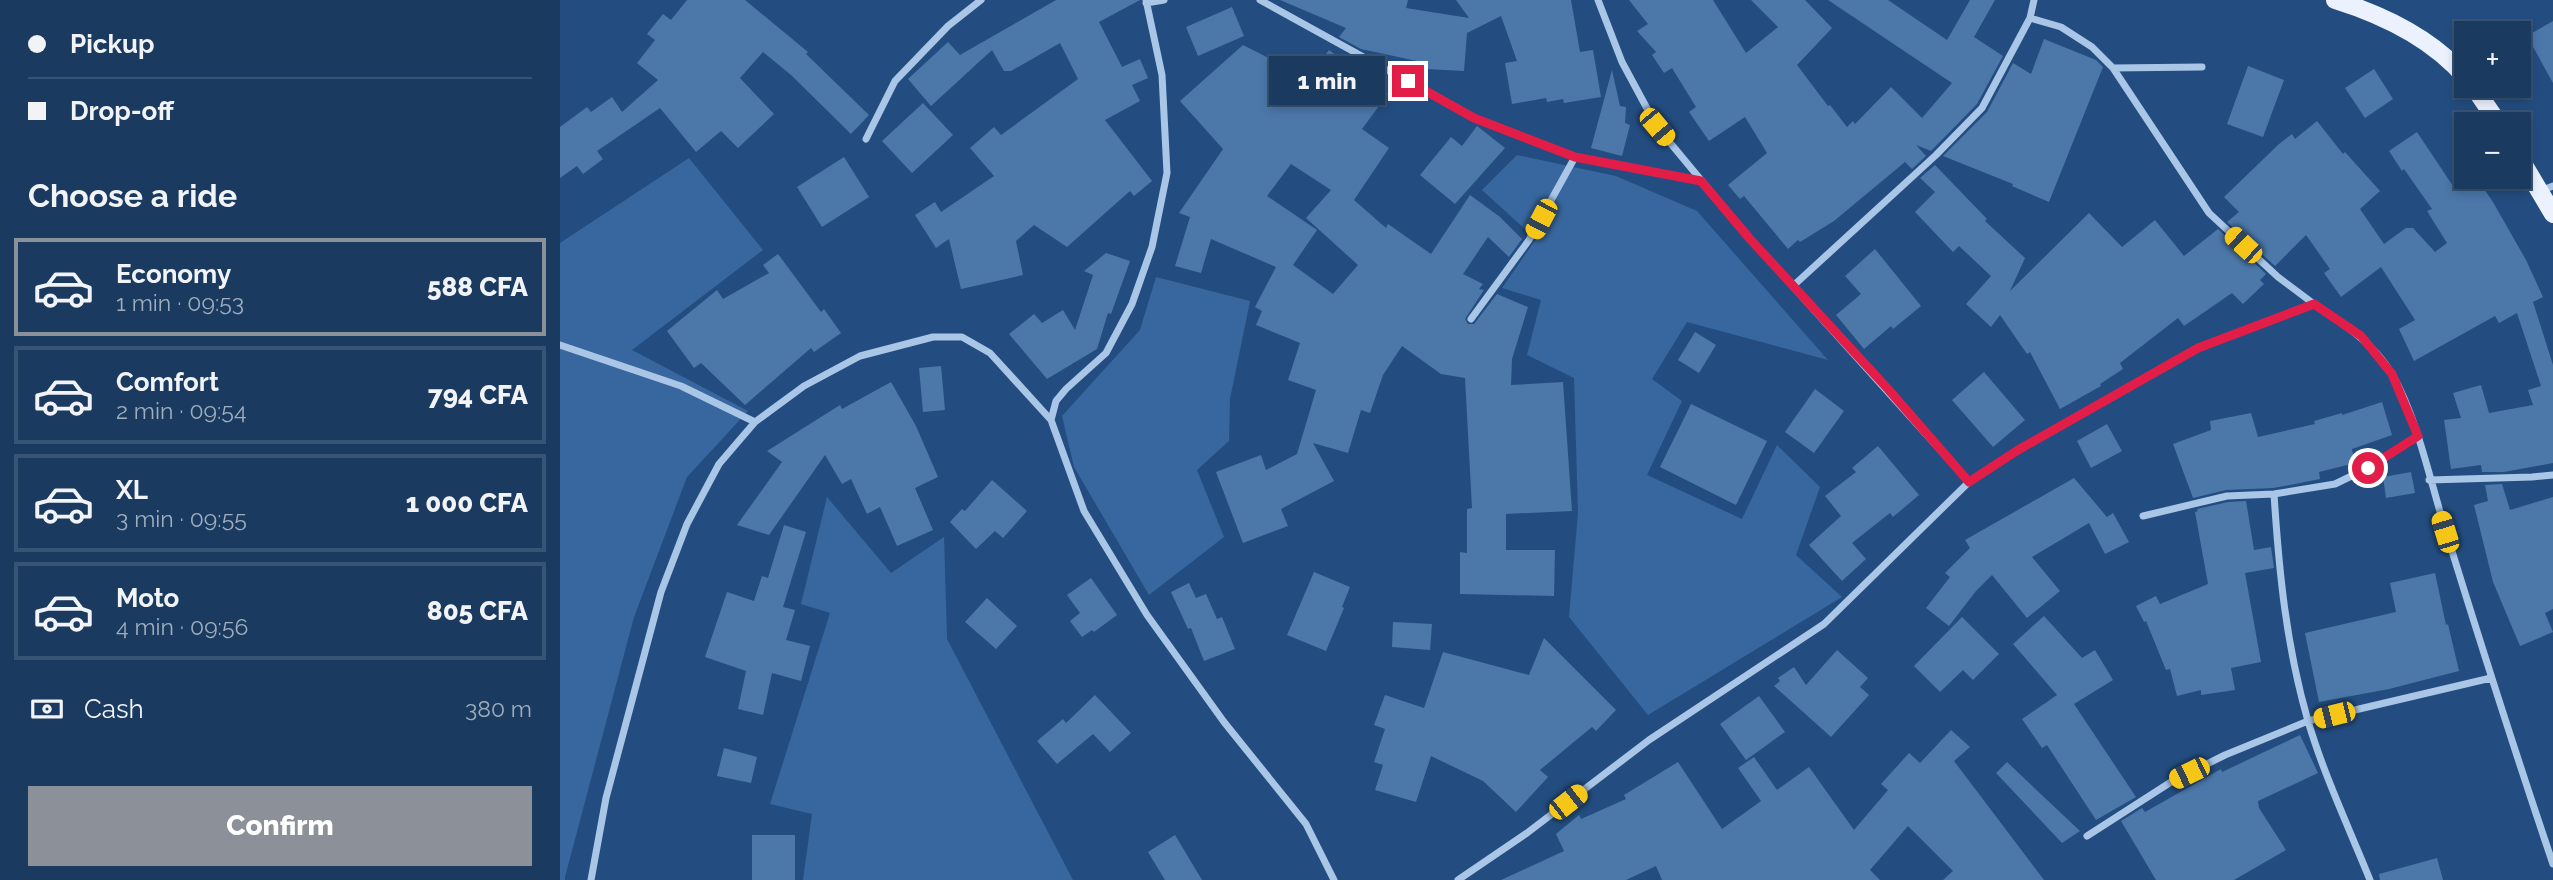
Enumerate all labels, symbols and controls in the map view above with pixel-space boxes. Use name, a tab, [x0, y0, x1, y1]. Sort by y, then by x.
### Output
map controls	[2454, 21, 2531, 189]
button: +	[2454, 21, 2531, 98]
text: Pickup	[70, 29, 155, 59]
callout: 1 min	[1268, 56, 1384, 106]
route end	[1392, 65, 1424, 97]
text: 1 min	[1297, 67, 1357, 94]
text: Drop-off	[70, 96, 174, 126]
car	[1636, 104, 1679, 150]
button: −	[2454, 112, 2531, 189]
text: Choose a ride	[28, 177, 237, 214]
car	[1522, 196, 1561, 242]
car	[2221, 223, 2266, 267]
icon: car	[32, 256, 95, 319]
text: Economy	[116, 259, 231, 289]
text: 588 CFA	[427, 272, 528, 302]
text: 1 min · 09:53	[116, 289, 244, 316]
icon: car	[32, 364, 95, 427]
text: Comfort	[116, 367, 219, 397]
text: 794 CFA	[428, 380, 528, 410]
text: 2 min · 09:54	[116, 397, 246, 424]
route start	[2352, 452, 2384, 484]
icon: car	[32, 472, 95, 535]
text: XL	[116, 475, 148, 505]
text: 1 000 CFA	[406, 488, 528, 518]
text: 3 min · 09:55	[116, 505, 247, 532]
car	[2429, 509, 2462, 555]
icon: car	[32, 580, 95, 643]
text: Moto	[116, 583, 179, 613]
text: 805 CFA	[427, 596, 528, 626]
text: 4 min · 09:56	[116, 613, 248, 640]
icon: cash	[28, 690, 66, 728]
text: Cash	[84, 694, 144, 724]
text: 380 m	[465, 695, 532, 722]
car	[2312, 700, 2357, 730]
car	[2166, 754, 2213, 792]
car	[1545, 781, 1592, 823]
button: Confirm	[28, 786, 532, 866]

